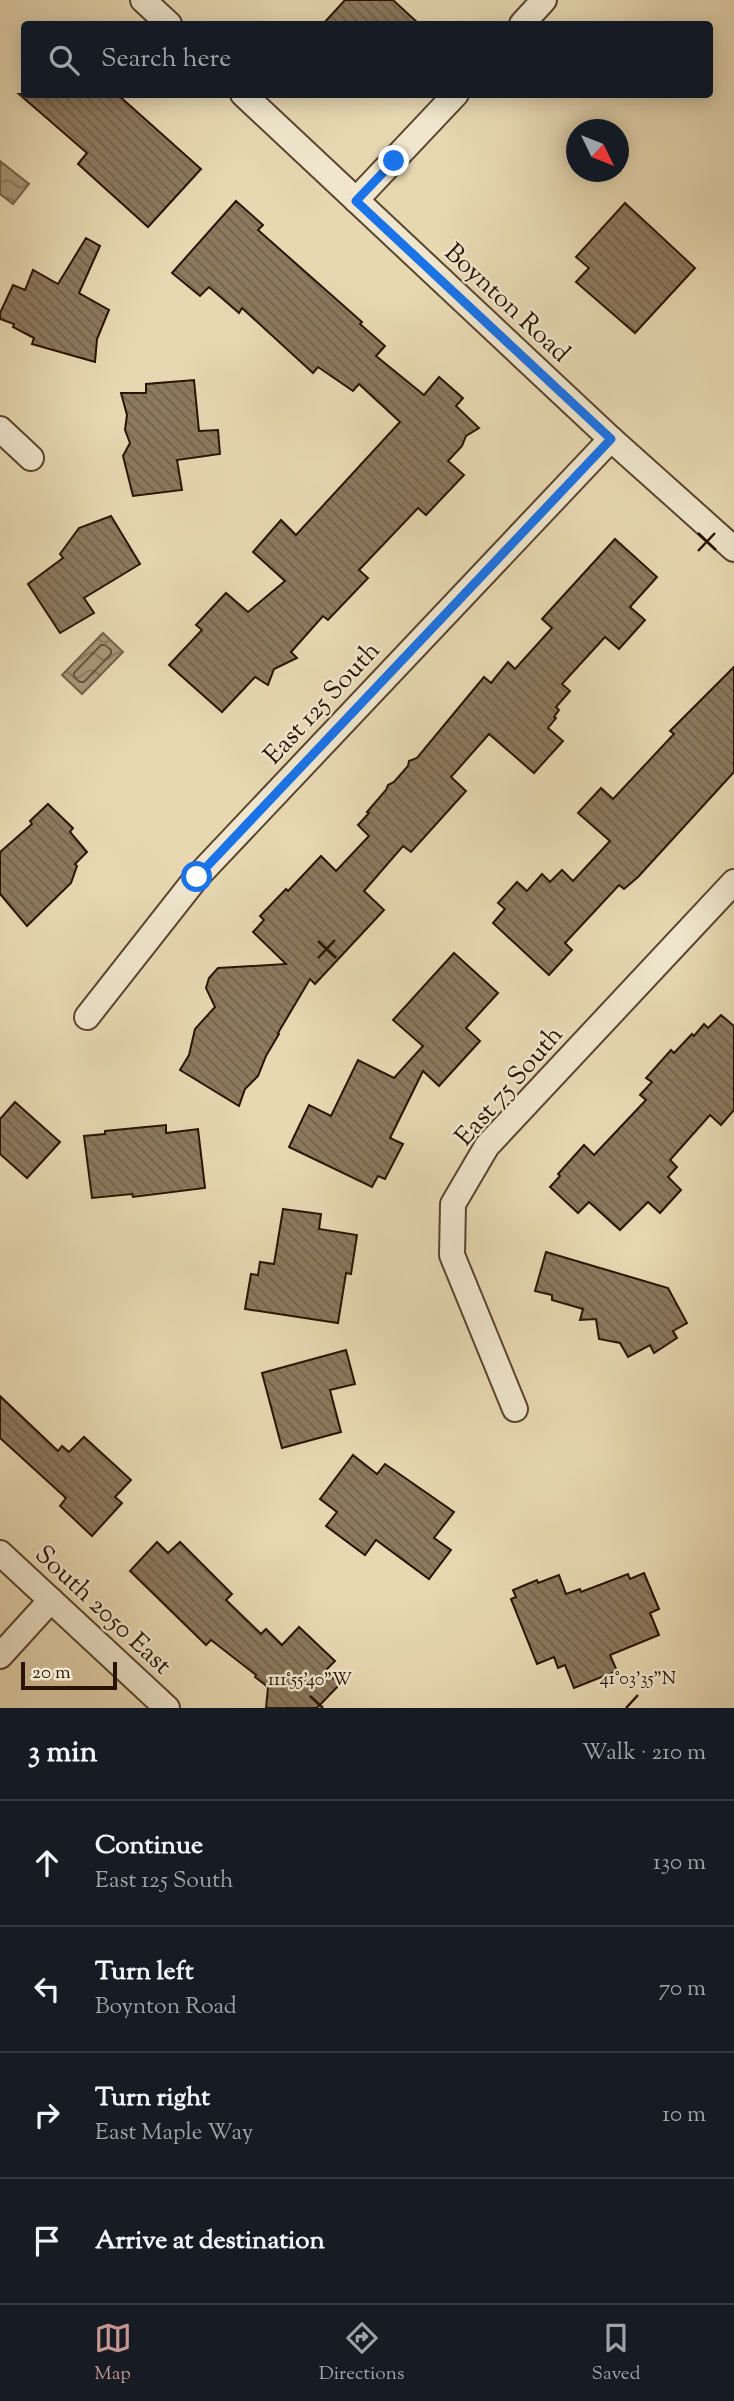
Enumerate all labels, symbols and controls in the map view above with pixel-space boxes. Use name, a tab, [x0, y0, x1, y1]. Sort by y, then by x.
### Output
search box	[21, 21, 713, 98]
icon: search	[45, 41, 83, 79]
text: Search here	[101, 41, 231, 78]
north arrow	[566, 119, 629, 182]
route end	[378, 145, 409, 176]
street label: Boynton Road	[435, 236, 578, 372]
street label: East 125 South	[256, 634, 390, 774]
route start	[181, 861, 212, 892]
street label: East 75 South	[447, 1018, 573, 1155]
street label: South 2050 East	[26, 1538, 179, 1684]
scale bar	[21, 1659, 117, 1691]
text: 20 m	[32, 1660, 71, 1687]
text: 41°03'35"N	[600, 1667, 676, 1693]
text: 111°55'40"W	[268, 1668, 352, 1694]
text: 3 min	[28, 1732, 98, 1775]
text: Walk · 210 m	[582, 1737, 706, 1770]
text: Continue	[95, 1828, 203, 1865]
icon: ahead	[28, 1844, 66, 1882]
text: 130 m	[653, 1847, 706, 1880]
text: East 125 South	[95, 1865, 234, 1898]
text: Turn left	[95, 1954, 194, 1991]
icon: left	[28, 1970, 66, 2008]
text: 70 m	[659, 1973, 706, 2006]
text: Boynton Road	[95, 1991, 237, 2024]
text: Turn right	[95, 2080, 210, 2117]
icon: right	[28, 2096, 66, 2134]
text: 10 m	[662, 2099, 706, 2132]
text: East Maple Way	[95, 2117, 253, 2150]
icon: arrive	[28, 2222, 66, 2260]
text: Arrive at destination	[95, 2223, 325, 2260]
tab: Map	[94, 2319, 132, 2388]
tab: Directions	[319, 2319, 404, 2388]
tab: Saved	[592, 2319, 640, 2388]

